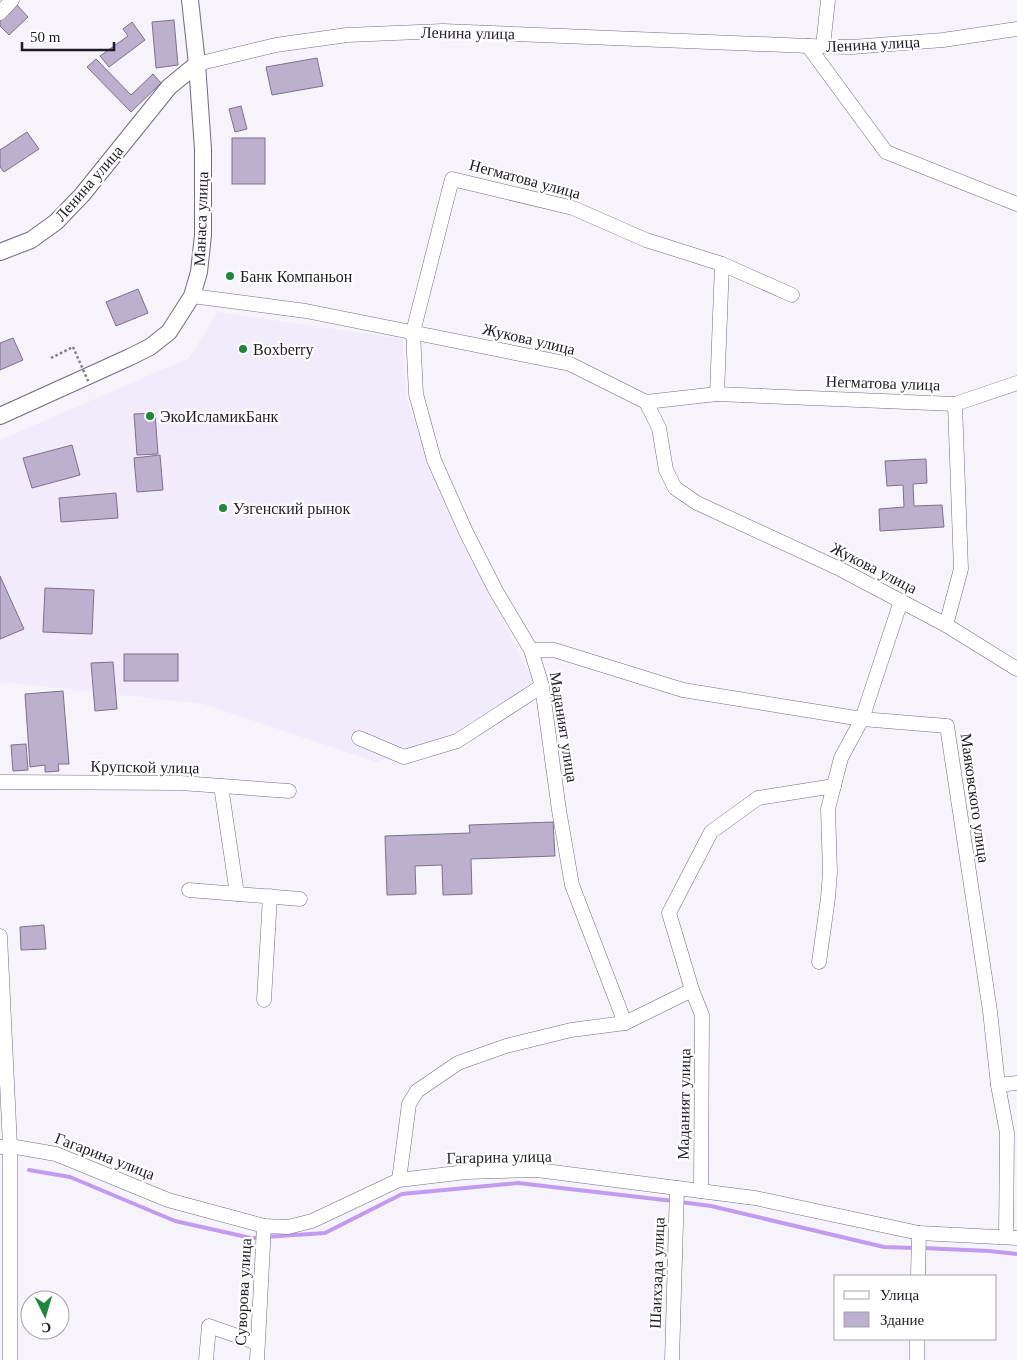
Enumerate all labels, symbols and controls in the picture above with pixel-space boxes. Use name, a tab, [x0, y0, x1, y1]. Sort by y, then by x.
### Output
scale bar	[22, 20, 115, 52]
street label: Ленина улица	[421, 24, 515, 43]
text: 50 m	[30, 29, 61, 45]
street label: Ленина улица	[826, 33, 921, 56]
street label: Ленина улица	[52, 142, 127, 225]
street label: Негматова улица	[467, 156, 582, 203]
street label: Манаса улица	[191, 171, 212, 267]
place label: Банк Компаньон	[240, 268, 353, 285]
marker: Банк Компаньон	[224, 270, 236, 282]
street label: Жукова улица	[481, 320, 577, 359]
place label: Boxberry	[253, 341, 313, 359]
marker: Boxberry	[237, 343, 249, 355]
street label: Негматова улица	[825, 373, 940, 394]
place label: ЭкоИсламикБанк	[160, 408, 279, 425]
marker: ЭкоИсламикБанк	[144, 410, 156, 422]
place label: Узгенский рынок	[233, 500, 351, 518]
marker: Узгенский рынок	[217, 502, 229, 514]
street label: Жукова улица	[828, 539, 920, 598]
street label: Маданият улица	[546, 671, 581, 784]
street label: Маяковского улица	[956, 732, 993, 864]
street label: Крупской улица	[90, 758, 200, 777]
street label: Маданият улица	[675, 1048, 694, 1160]
street label: Гагарина улица	[52, 1129, 157, 1184]
street label: Гагарина улица	[446, 1148, 552, 1167]
street label: Шаихзада улица	[647, 1217, 668, 1329]
street label: Суворова улица	[232, 1238, 255, 1346]
legend	[834, 1275, 997, 1340]
text: Улица	[880, 1287, 919, 1303]
north arrow	[20, 1290, 70, 1340]
text: Здание	[880, 1312, 924, 1328]
text: С	[40, 1320, 52, 1335]

